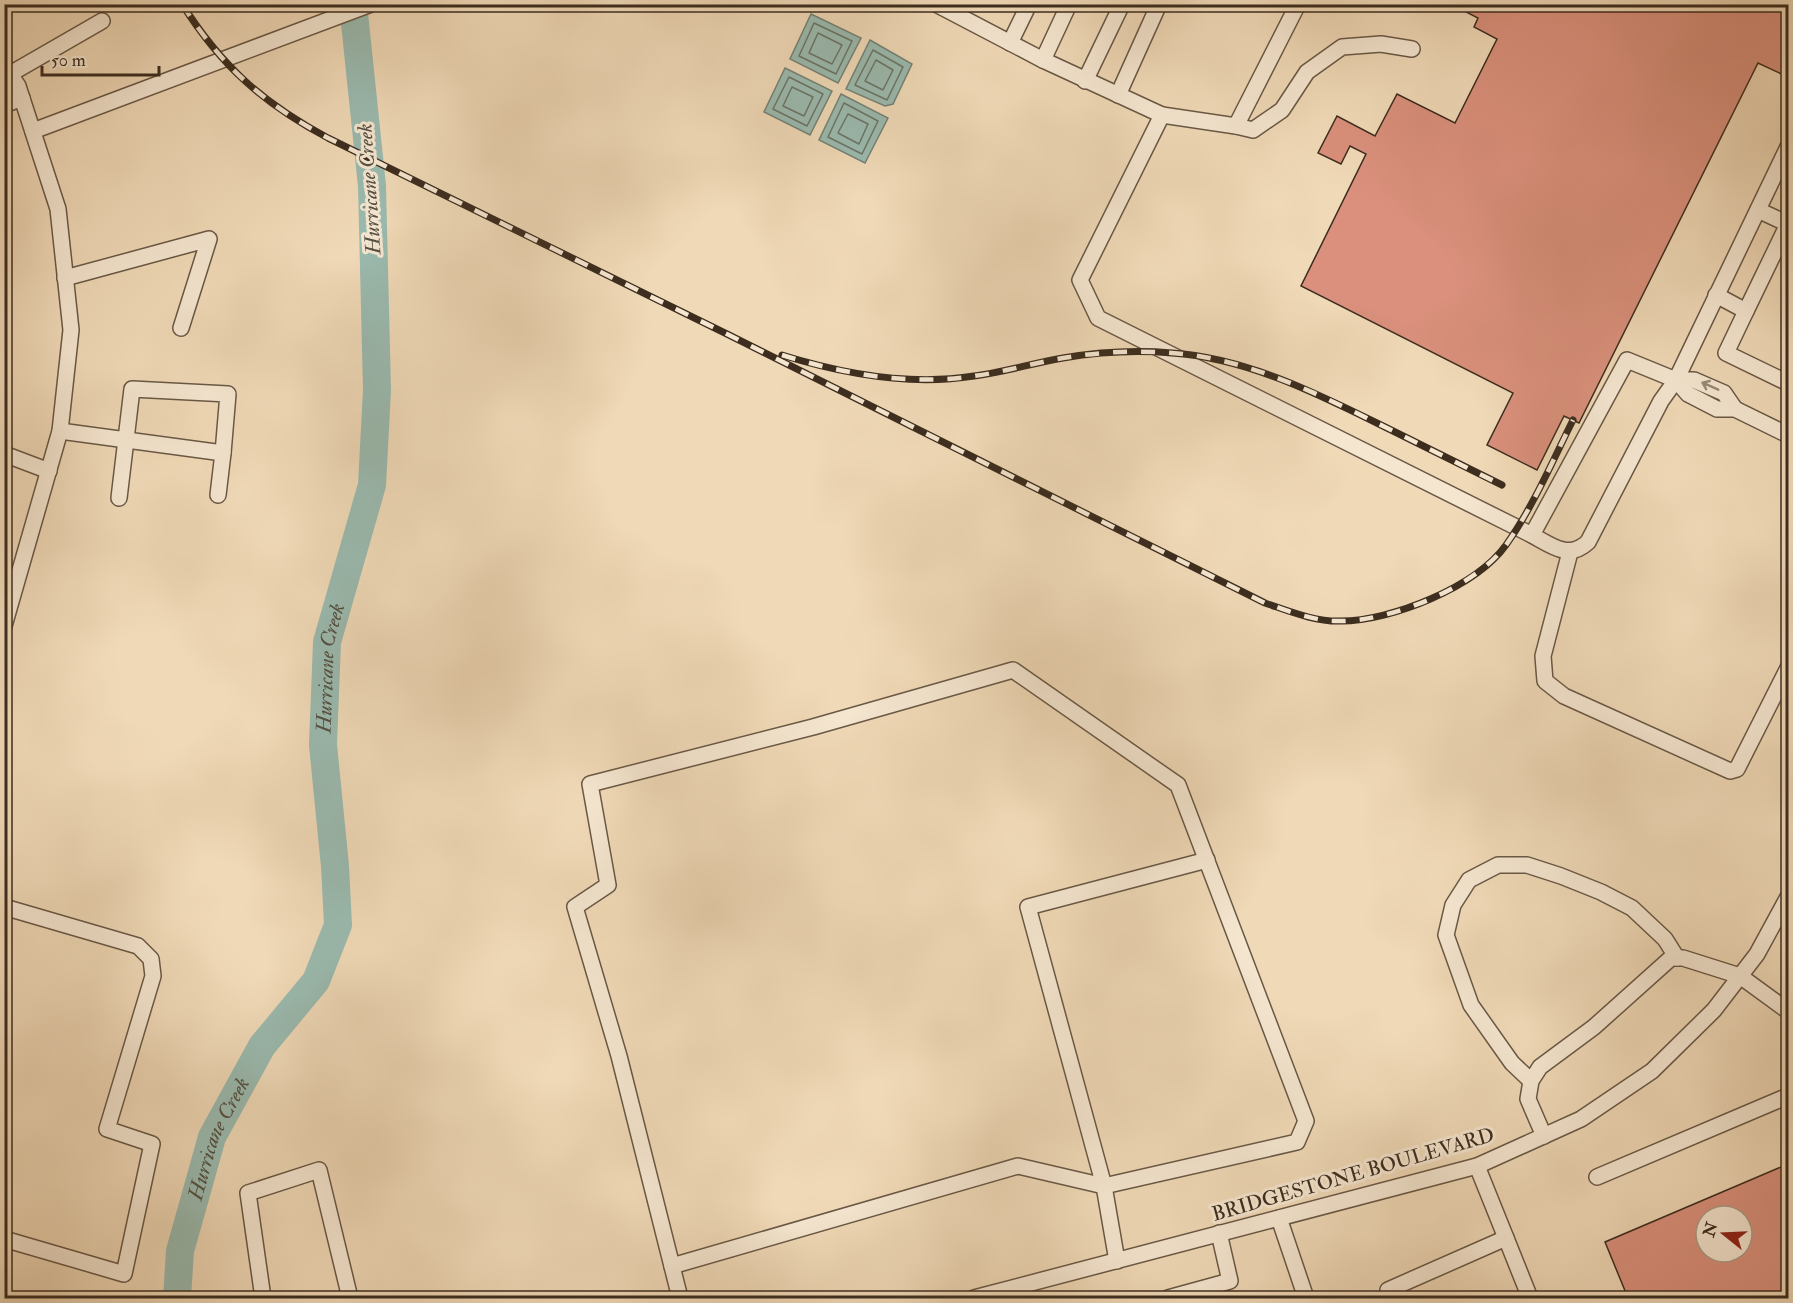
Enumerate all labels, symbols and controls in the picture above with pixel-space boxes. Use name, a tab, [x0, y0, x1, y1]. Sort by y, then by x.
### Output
scale bar	[42, 39, 159, 77]
text: 50 m	[51, 49, 86, 72]
water label: Hurricane Creek	[351, 123, 388, 256]
one-way arrow	[1701, 380, 1720, 391]
water label: Hurricane Creek	[310, 600, 351, 735]
water label: Hurricane Creek	[182, 1073, 256, 1204]
street label: BRIDGESTONE BOULEVARD	[1209, 1122, 1497, 1227]
north arrow	[1694, 1204, 1754, 1264]
text: N	[1699, 1219, 1723, 1241]

